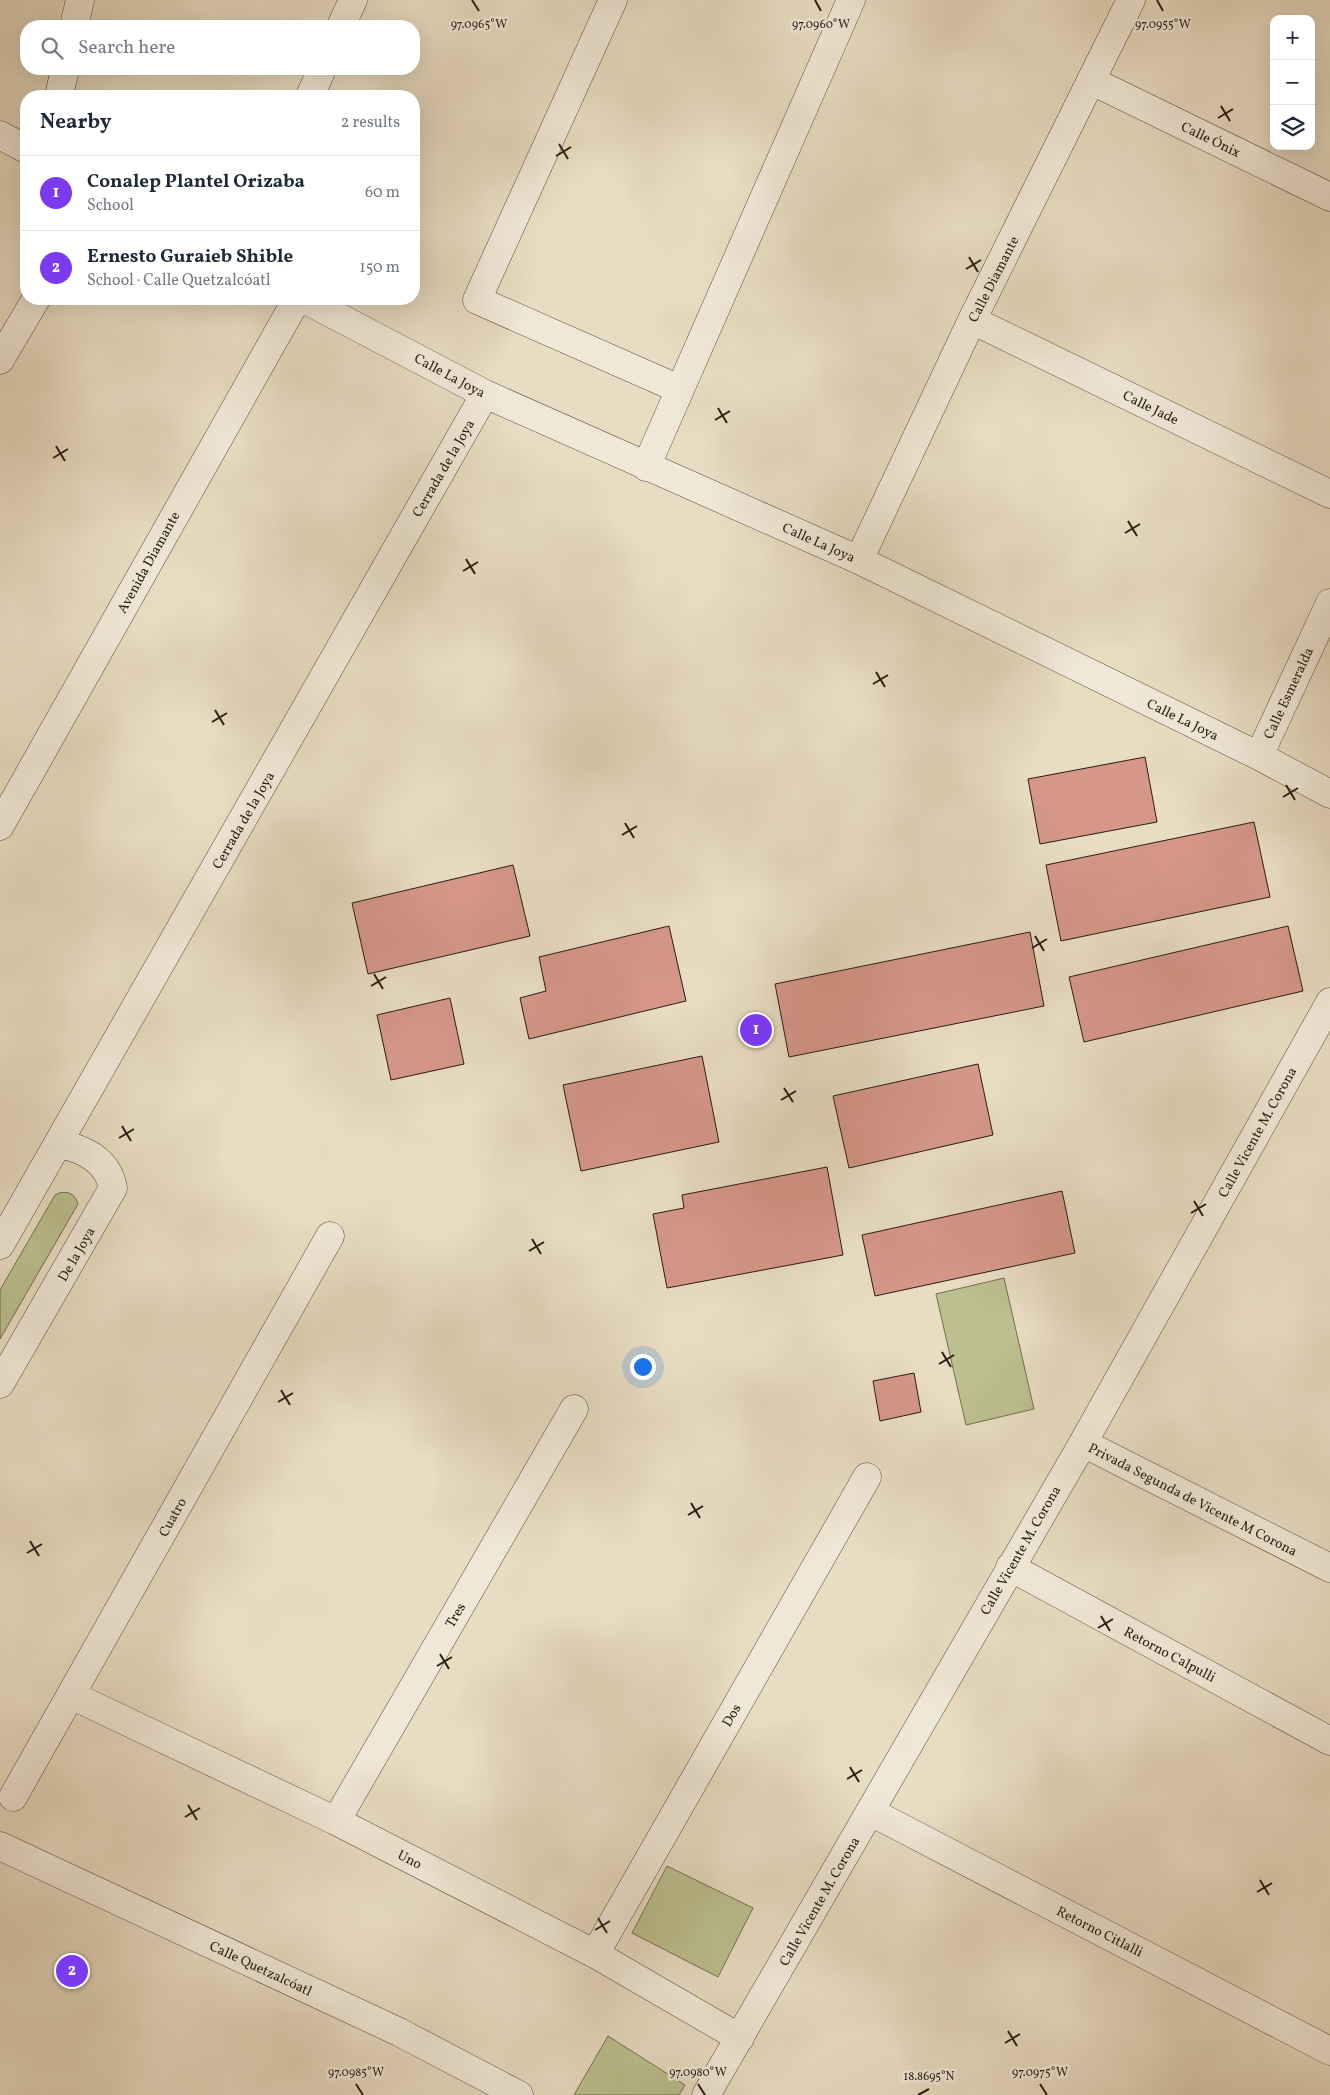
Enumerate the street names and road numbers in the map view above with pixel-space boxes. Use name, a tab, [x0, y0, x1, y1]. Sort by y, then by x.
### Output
street label: Calle Ónix	[1177, 117, 1244, 163]
street label: Calle Diamante	[964, 233, 1024, 326]
street label: Calle La Joya	[410, 350, 488, 403]
street label: Calle Jade	[1119, 387, 1182, 430]
street label: Cerrada de la Joya	[409, 416, 480, 521]
street label: Avenida Diamante	[113, 508, 185, 617]
street label: Calle La Joya	[779, 519, 858, 568]
street label: Calle Esmeralda	[1260, 645, 1319, 743]
street label: Calle La Joya	[1143, 695, 1222, 746]
street label: Cerrada de la Joya	[209, 768, 280, 873]
street label: Calle Vicente M. Corona	[1214, 1064, 1302, 1201]
street label: De la Joya	[54, 1224, 101, 1286]
street label: Privada Segunda de Vicente M Corona	[1085, 1439, 1300, 1562]
street label: Calle Vicente M. Corona	[976, 1483, 1066, 1619]
street label: Cuatro	[155, 1495, 192, 1541]
street label: Tres	[442, 1600, 471, 1632]
street label: Retorno Calpulli	[1120, 1623, 1219, 1688]
street label: Dos	[718, 1701, 746, 1731]
street label: Calle Vicente M. Corona	[775, 1834, 865, 1970]
street label: Uno	[394, 1846, 425, 1875]
street label: Retorno Citlalli	[1053, 1902, 1146, 1962]
street label: Calle Quetzalcóatl	[206, 1937, 315, 2001]

